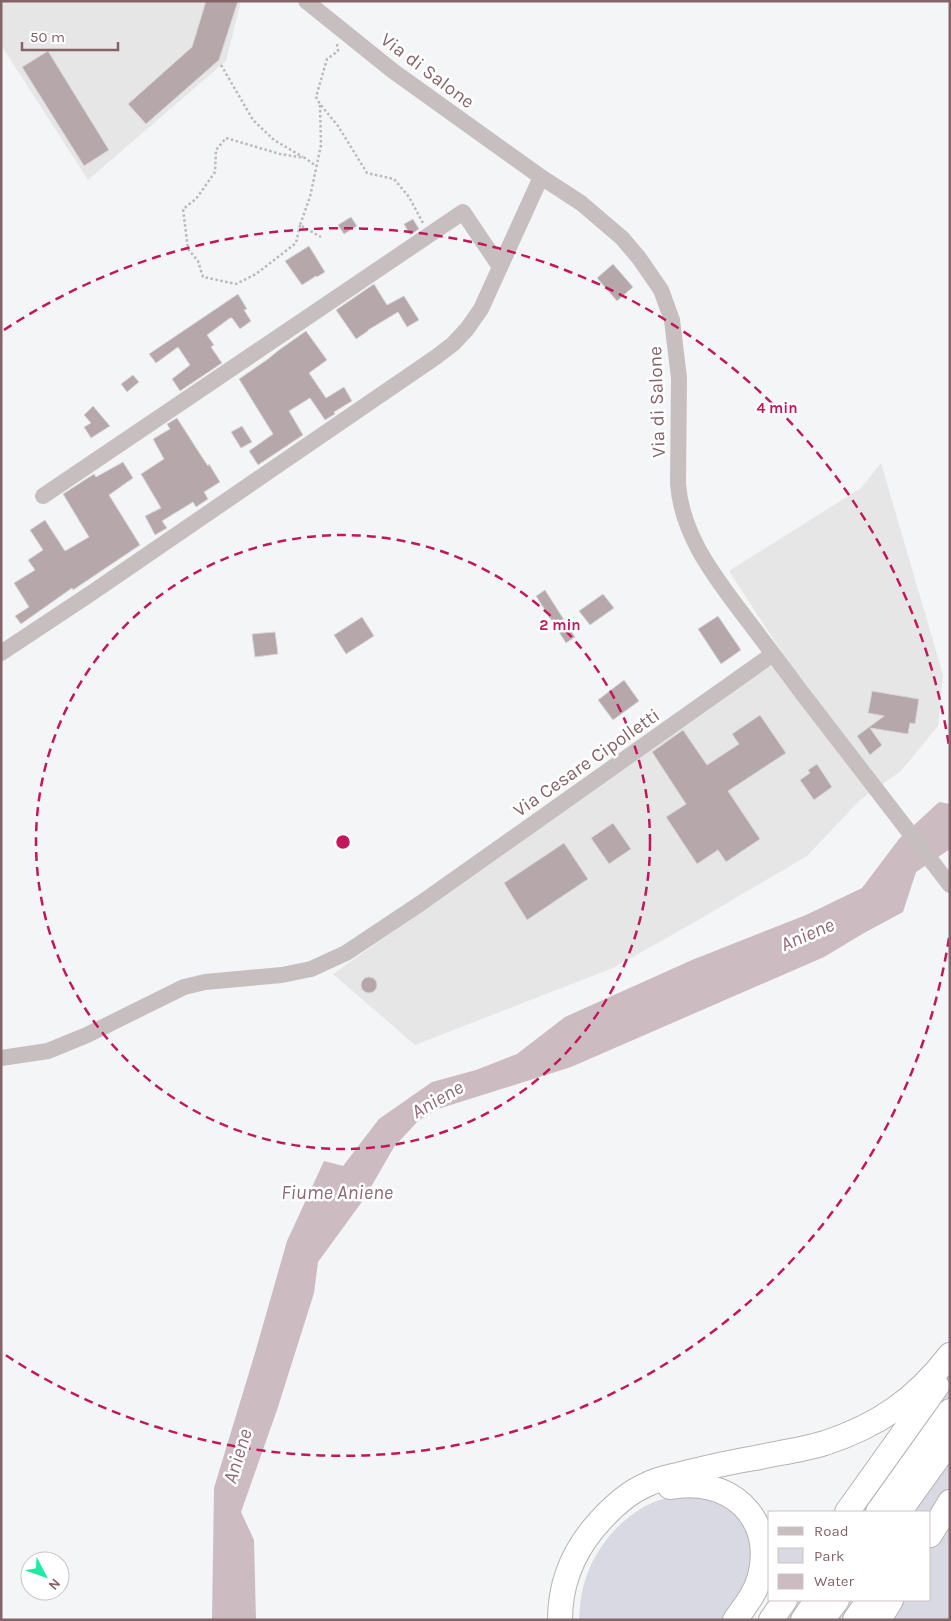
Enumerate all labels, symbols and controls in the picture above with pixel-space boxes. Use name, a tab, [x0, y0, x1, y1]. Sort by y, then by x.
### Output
scale bar	[22, 20, 119, 52]
text: 50 m	[30, 28, 65, 46]
street label: Via di Salone	[376, 28, 479, 113]
street label: Via di Salone	[644, 346, 670, 458]
text: 4 min	[756, 399, 798, 417]
text: 2 min	[539, 616, 581, 634]
street label: Via Cesare Cipolletti	[509, 704, 664, 822]
centre of rings	[334, 833, 352, 851]
water label: Aniene	[777, 913, 837, 956]
water label: Aniene	[407, 1075, 467, 1123]
water label: Fiume Aniene	[281, 1181, 393, 1204]
water label: Aniene	[218, 1426, 257, 1486]
legend	[768, 1511, 931, 1601]
text: Road	[814, 1522, 849, 1540]
text: Park	[814, 1547, 844, 1565]
north arrow	[20, 1551, 70, 1601]
text: Water	[814, 1572, 855, 1590]
text: N	[45, 1575, 64, 1594]

